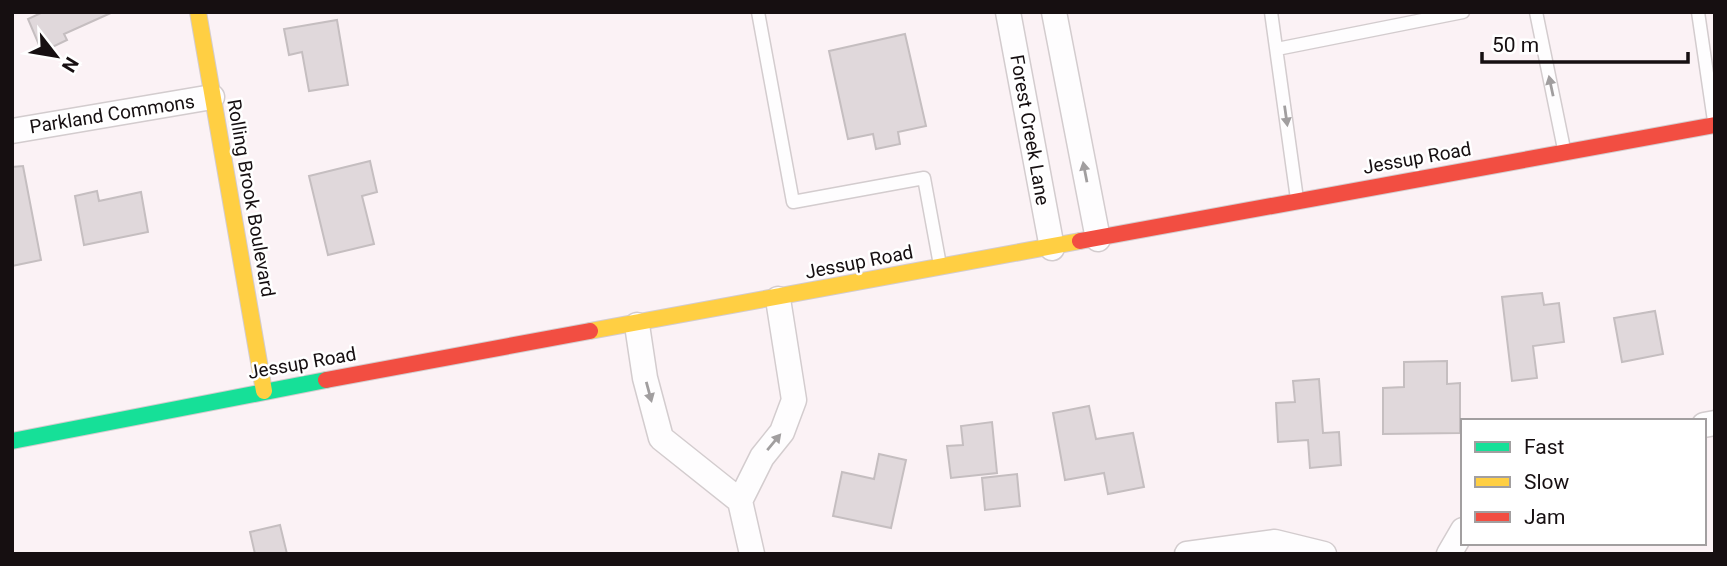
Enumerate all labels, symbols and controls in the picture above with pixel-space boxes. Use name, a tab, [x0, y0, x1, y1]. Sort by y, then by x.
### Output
north arrow	[21, 21, 91, 91]
scale bar	[1482, 21, 1688, 65]
text: 50 m	[1492, 33, 1539, 57]
text: N	[57, 53, 83, 76]
street label: Forest Creek Lane	[1005, 53, 1055, 207]
one-way arrow	[1546, 75, 1557, 97]
street label: Parkland Commons	[28, 90, 196, 138]
street label: Rolling Brook Boulevard	[222, 97, 280, 299]
one-way arrow	[1281, 105, 1292, 127]
street label: Jessup Road	[1361, 137, 1473, 179]
one-way arrow	[1080, 161, 1091, 183]
street label: Jessup Road	[803, 240, 915, 284]
street label: Jessup Road	[246, 342, 358, 384]
one-way arrow	[644, 381, 655, 403]
legend	[1461, 419, 1706, 545]
one-way arrow	[766, 434, 781, 451]
text: Fast	[1524, 435, 1565, 459]
text: Slow	[1524, 470, 1570, 494]
text: Jam	[1524, 505, 1565, 529]

